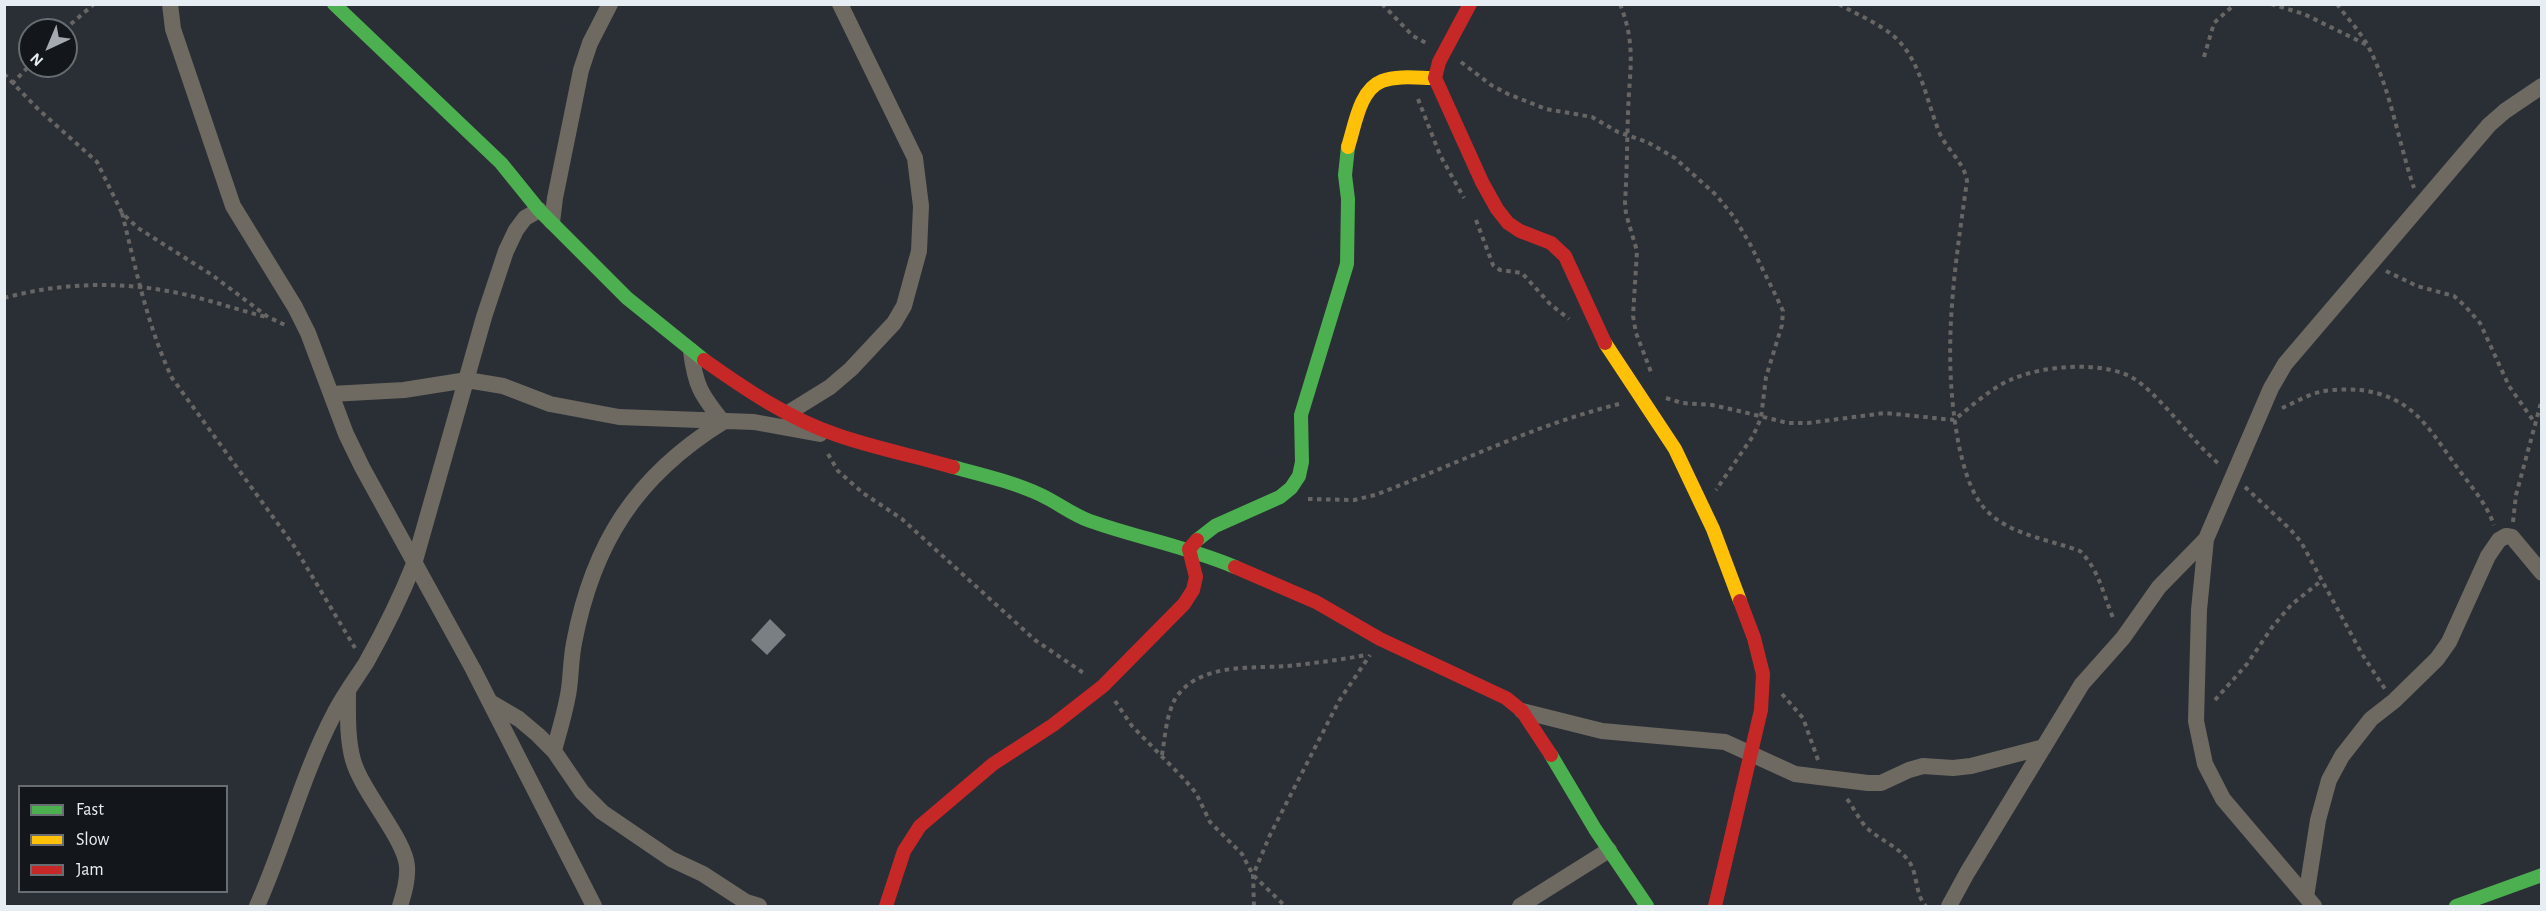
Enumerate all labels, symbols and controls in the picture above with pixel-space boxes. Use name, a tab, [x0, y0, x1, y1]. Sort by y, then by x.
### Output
north arrow	[18, 18, 78, 78]
text: N	[27, 50, 46, 69]
legend	[18, 785, 228, 893]
text: Fast	[76, 801, 104, 819]
text: Slow	[76, 831, 109, 849]
text: Jam	[76, 861, 104, 879]

